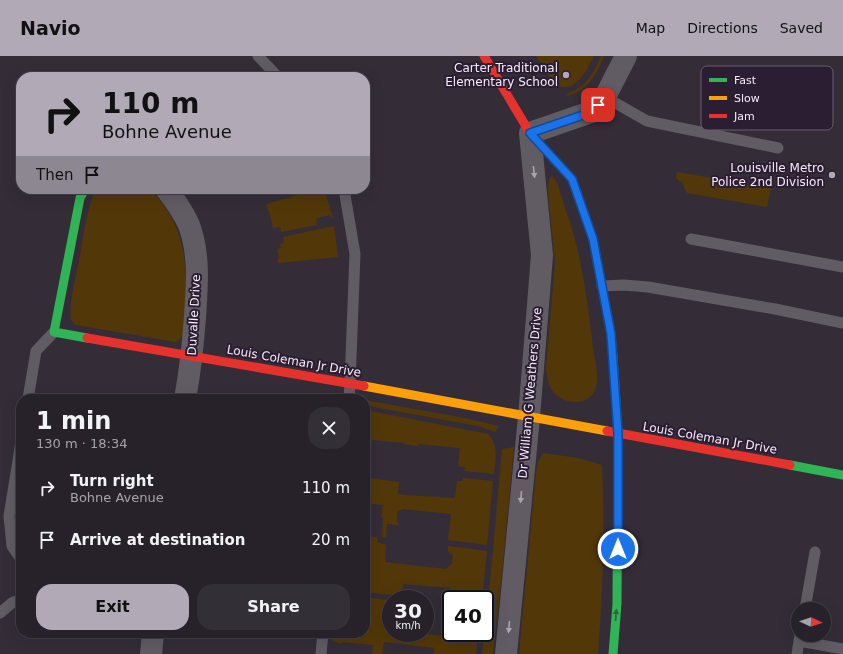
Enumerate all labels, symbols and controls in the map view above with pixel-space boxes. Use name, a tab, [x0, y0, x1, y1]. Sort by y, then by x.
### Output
text: Navio	[20, 17, 81, 39]
text: Map	[636, 20, 665, 36]
text: Directions	[687, 20, 758, 36]
text: Saved	[780, 20, 823, 36]
place label: Carter Traditional Elementary School	[445, 61, 558, 89]
legend	[701, 66, 833, 130]
marker: Carter Traditional Elementary School	[561, 70, 571, 80]
text: Fast	[734, 74, 757, 87]
text: 110 m	[102, 87, 199, 120]
icon: right	[36, 88, 88, 140]
pin	[581, 88, 615, 122]
text: Slow	[734, 92, 760, 105]
icon: arrive	[587, 94, 609, 116]
text: Jam	[733, 110, 755, 123]
text: Bohne Avenue	[102, 121, 232, 142]
place label: Louisville Metro Police 2nd Division	[711, 161, 824, 189]
icon: arrive	[81, 164, 103, 186]
text: Then	[36, 166, 73, 184]
one-way arrow	[531, 166, 537, 178]
marker: Louisville Metro Police 2nd Division	[827, 170, 837, 180]
street label: Duvalle Drive	[185, 274, 203, 356]
street label: Dr William G Weathers Drive	[516, 307, 544, 479]
street label: Louis Coleman Jr Drive	[226, 342, 362, 380]
text: 1 min	[36, 407, 111, 435]
button: close	[308, 407, 350, 449]
street label: Louis Coleman Jr Drive	[642, 419, 778, 457]
text: 130 m · 18:34	[36, 436, 127, 451]
text: Turn right	[70, 472, 154, 490]
icon: right	[36, 477, 58, 499]
text: 110 m	[302, 479, 350, 497]
text: Bohne Avenue	[70, 490, 164, 505]
one-way arrow	[518, 491, 525, 503]
position arrow	[597, 528, 639, 570]
icon: arrive	[36, 529, 58, 551]
text: Arrive at destination	[70, 531, 245, 549]
text: 20 m	[312, 531, 350, 549]
button: Exit	[36, 584, 189, 630]
button: Share	[197, 584, 350, 630]
speed limit sign: 40	[442, 590, 494, 642]
text: 30	[394, 599, 422, 623]
north arrow	[791, 602, 831, 642]
map controls	[791, 602, 831, 642]
one-way arrow	[613, 609, 620, 621]
text: km/h	[395, 620, 421, 631]
one-way arrow	[506, 621, 513, 633]

